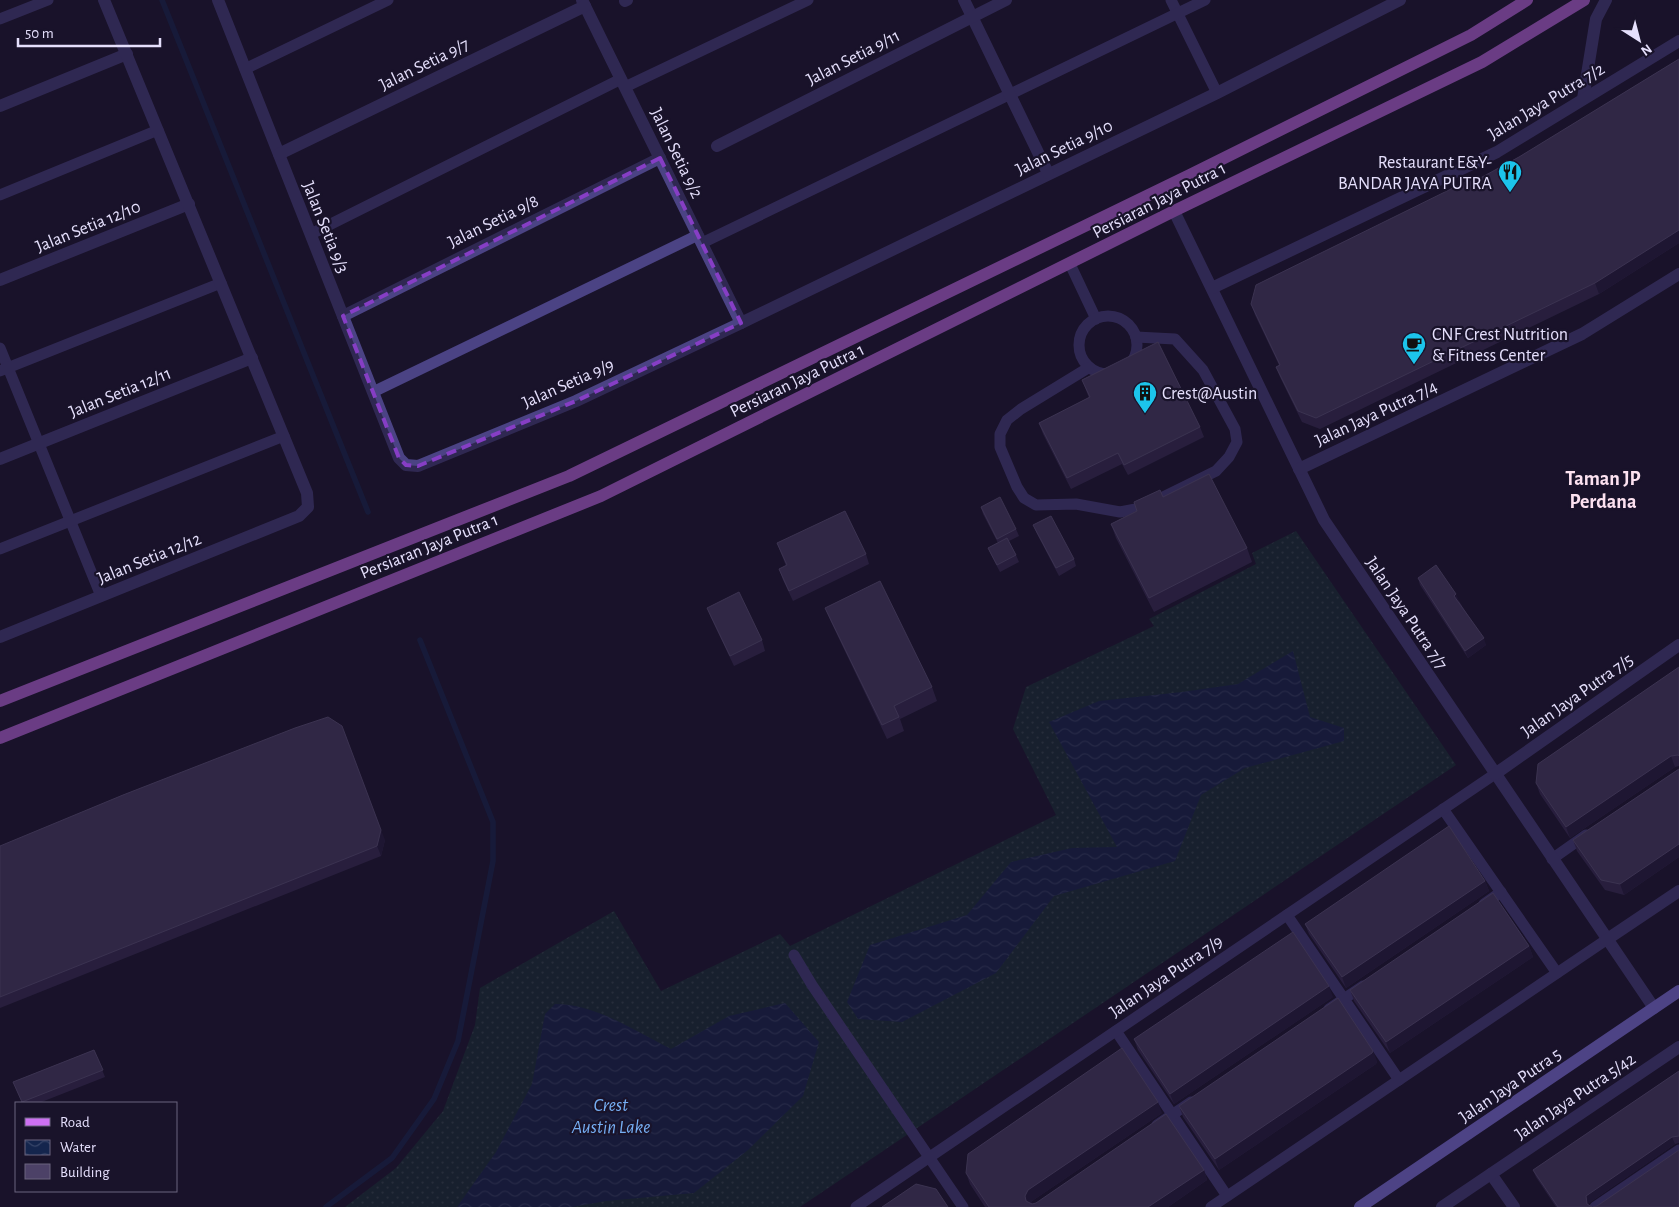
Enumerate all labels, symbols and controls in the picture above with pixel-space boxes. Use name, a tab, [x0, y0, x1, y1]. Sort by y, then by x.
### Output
scale bar	[18, 15, 160, 47]
north arrow	[1614, 15, 1664, 65]
text: 50 m	[25, 26, 54, 41]
street label: Jalan Setia 9/11	[804, 27, 903, 89]
street label: Jalan Setia 9/7	[377, 35, 472, 94]
text: N	[1638, 41, 1654, 58]
street label: Jalan Jaya Putra 7/2	[1485, 60, 1608, 144]
street label: Jalan Setia 9/2	[647, 105, 706, 201]
street label: Jalan Setia 9/10	[1013, 117, 1116, 179]
place label: Restaurant E&Y- BANDAR JAYA PUTRA	[1338, 154, 1493, 193]
street label: Persiaran Jaya Putra 1	[1090, 159, 1229, 242]
restaurant icon: Restaurant E&Y- BANDAR JAYA PUTRA	[1497, 159, 1523, 193]
street label: Jalan Setia 9/3	[299, 179, 352, 276]
street label: Jalan Setia 9/8	[445, 192, 542, 252]
street label: Jalan Setia 12/10	[33, 198, 143, 256]
place label: CNF Crest Nutrition & Fitness Center	[1432, 326, 1568, 365]
cafe icon: CNF Crest Nutrition & Fitness Center	[1401, 331, 1427, 365]
street label: Persiaran Jaya Putra 1	[727, 341, 867, 421]
street label: Jalan Setia 9/9	[520, 356, 617, 412]
street label: Jalan Setia 12/11	[67, 364, 174, 422]
street label: Jalan Jaya Putra 7/4	[1313, 378, 1441, 450]
building icon: Crest@Austin	[1132, 380, 1158, 414]
place label: Crest@Austin	[1162, 385, 1257, 403]
district label: Taman JP Perdana	[1565, 469, 1641, 512]
street label: Persiaran Jaya Putra 1	[358, 511, 501, 583]
street label: Jalan Setia 12/12	[95, 530, 204, 588]
street label: Jalan Jaya Putra 7/7	[1362, 554, 1450, 673]
street label: Jalan Jaya Putra 7/5	[1519, 651, 1637, 741]
street label: Jalan Jaya Putra 7/9	[1107, 932, 1226, 1021]
street label: Jalan Jaya Putra 5	[1456, 1045, 1565, 1127]
street label: Jalan Jaya Putra 5/42	[1512, 1050, 1639, 1144]
water label: Crest Austin Lake	[571, 1096, 650, 1137]
legend	[15, 1102, 178, 1192]
text: Road	[60, 1115, 90, 1130]
text: Water	[60, 1140, 96, 1155]
text: Building	[60, 1165, 110, 1180]

